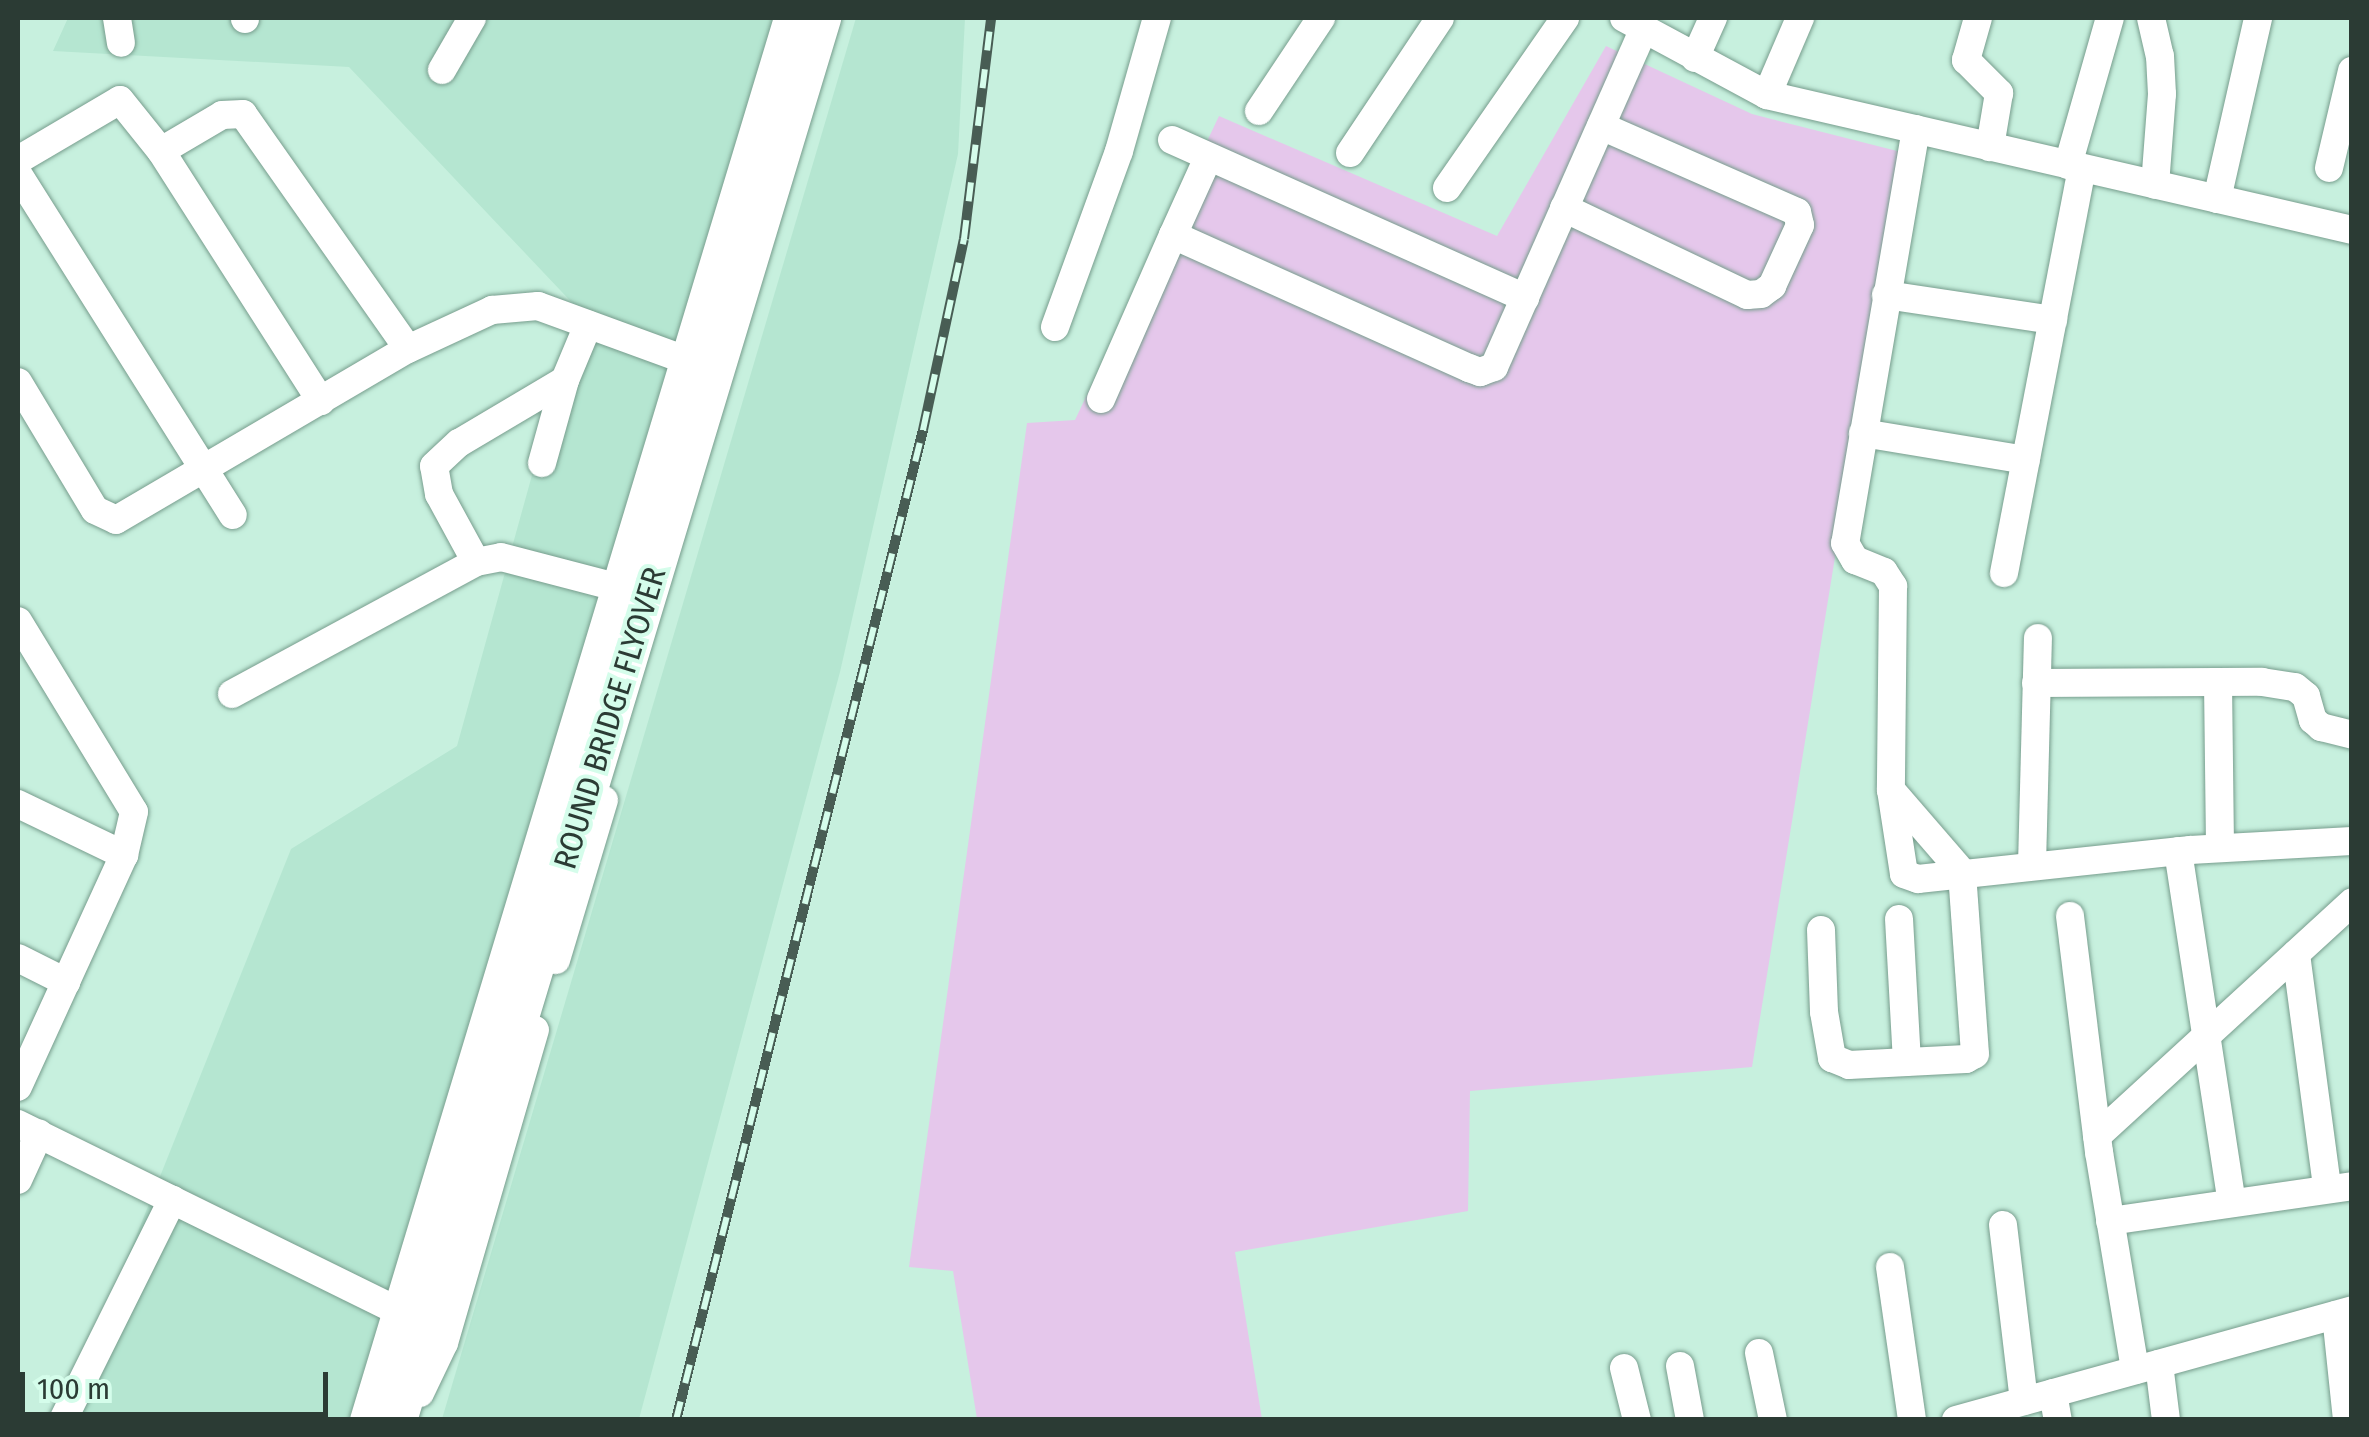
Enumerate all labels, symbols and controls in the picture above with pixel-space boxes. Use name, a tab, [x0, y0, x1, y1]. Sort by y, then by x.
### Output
street label: ROUND BRIDGE FLYOVER	[546, 563, 674, 873]
scale bar	[25, 1352, 332, 1414]
text: 100 m	[37, 1371, 110, 1407]

